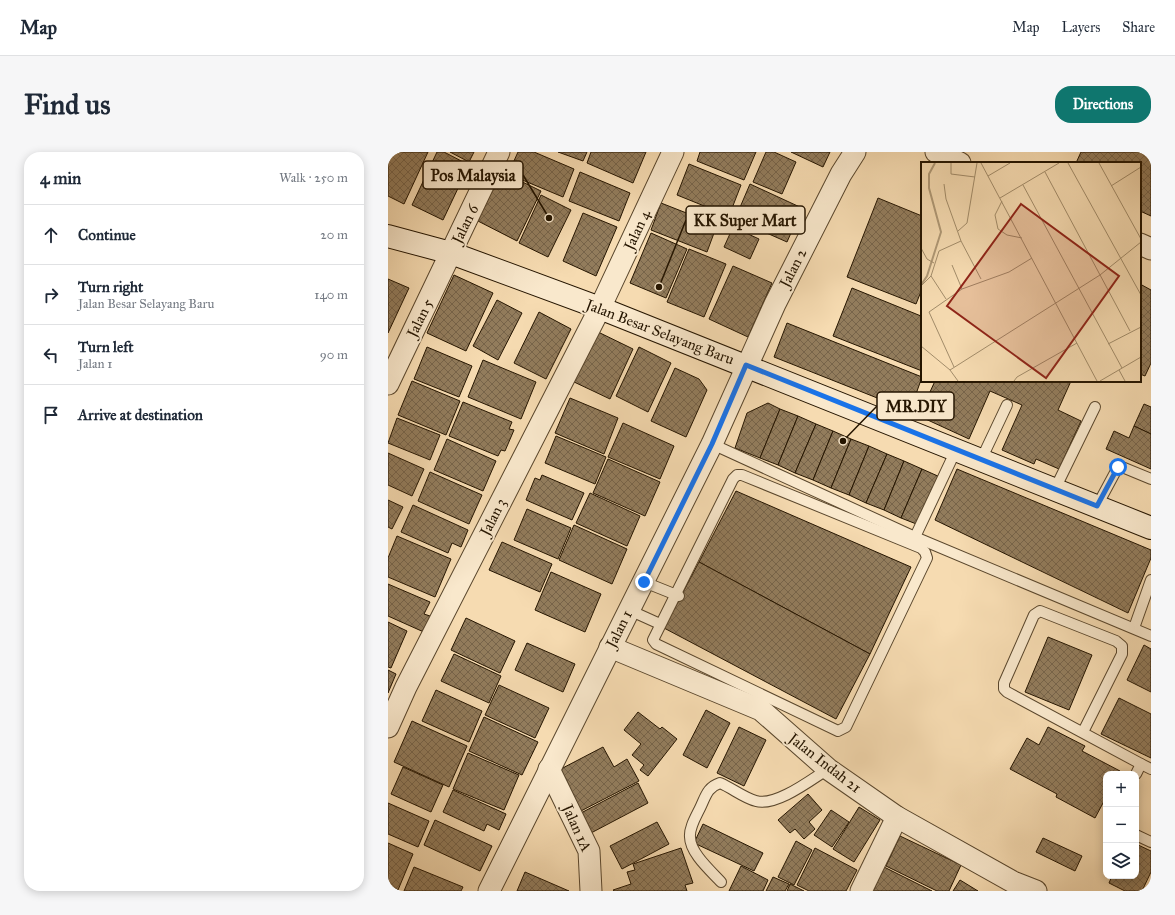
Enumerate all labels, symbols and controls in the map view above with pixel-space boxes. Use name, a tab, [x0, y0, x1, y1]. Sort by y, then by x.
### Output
text: Map	[20, 16, 57, 39]
text: Map	[1012, 19, 1040, 36]
text: Layers	[1062, 19, 1100, 36]
text: Share	[1122, 19, 1155, 36]
button: Directions	[1055, 86, 1151, 123]
text: Find us	[24, 87, 110, 122]
callout: Pos Malaysia	[423, 161, 523, 189]
inset map	[921, 162, 1141, 382]
text: Pos Malaysia	[431, 166, 517, 186]
text: 4 min	[40, 168, 81, 189]
text: Walk · 250 m	[279, 170, 348, 186]
street label: Jalan 6	[447, 200, 484, 249]
callout: KK Super Mart	[686, 206, 805, 234]
street label: Jalan 4	[619, 207, 655, 255]
text: KK Super Mart	[694, 211, 797, 231]
icon: ahead	[40, 224, 62, 246]
text: Continue	[78, 226, 136, 244]
text: 20 m	[320, 227, 348, 243]
street label: Jalan 2	[775, 245, 812, 293]
text: Turn right	[78, 278, 143, 296]
icon: right	[40, 284, 62, 306]
text: 140 m	[314, 287, 348, 303]
street label: Jalan Besar Selayang Baru	[581, 295, 737, 370]
text: Jalan Besar Selayang Baru	[78, 296, 214, 312]
street label: Jalan 5	[402, 296, 438, 343]
text: Turn left	[78, 338, 134, 356]
icon: left	[40, 344, 62, 366]
text: 90 m	[320, 347, 348, 363]
text: Jalan 1	[78, 356, 112, 372]
callout: MR.DIY	[877, 392, 954, 420]
text: MR.DIY	[886, 397, 947, 416]
icon: arrive	[40, 404, 62, 426]
text: Arrive at destination	[78, 406, 203, 424]
route start	[1109, 458, 1127, 476]
street label: Jalan 3	[475, 495, 511, 541]
route end	[635, 573, 653, 591]
street label: Jalan 1	[601, 607, 637, 653]
street label: Jalan Indah 21	[783, 728, 865, 798]
map controls	[1103, 771, 1139, 879]
button: +	[1103, 771, 1139, 807]
street label: Jalan 1A	[557, 800, 595, 855]
button: −	[1103, 807, 1139, 843]
button: layers	[1103, 843, 1139, 879]

